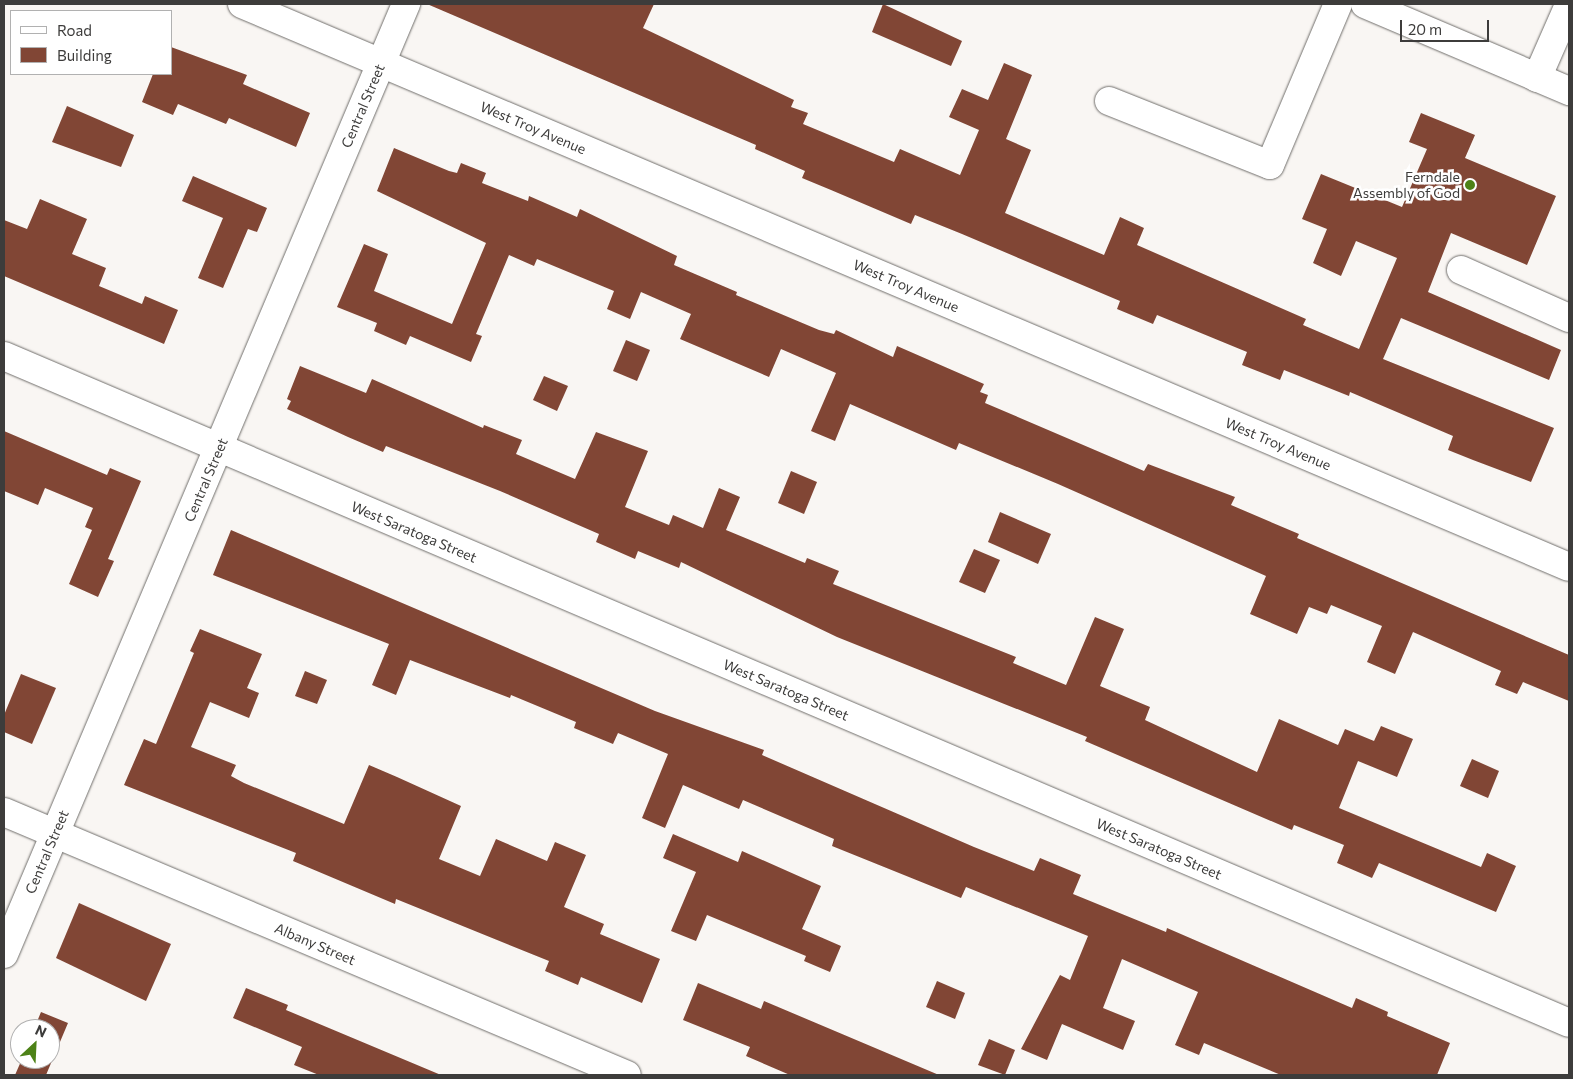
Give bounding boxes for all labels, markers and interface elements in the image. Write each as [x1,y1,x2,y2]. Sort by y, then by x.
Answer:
legend [10,10,172,75]
scale bar [1403,10,1492,42]
text: 20 m [1408,20,1442,38]
text: Road [57,21,92,39]
text: Building [57,46,112,64]
street label: Central Street [338,62,388,150]
street label: West Troy Avenue [478,98,588,158]
place label: Ferndale Assembly of God [1353,169,1460,202]
marker: Ferndale Assembly of God [1464,179,1476,191]
street label: West Troy Avenue [851,256,961,316]
street label: West Troy Avenue [1223,414,1333,474]
street label: Central Street [181,436,231,524]
street label: West Saratoga Street [349,498,479,566]
street label: West Saratoga Street [721,656,851,724]
street label: Central Street [22,808,72,896]
street label: West Saratoga Street [1094,815,1224,883]
street label: Albany Street [272,919,358,969]
north arrow [10,1019,60,1069]
text: N [33,1021,49,1041]

